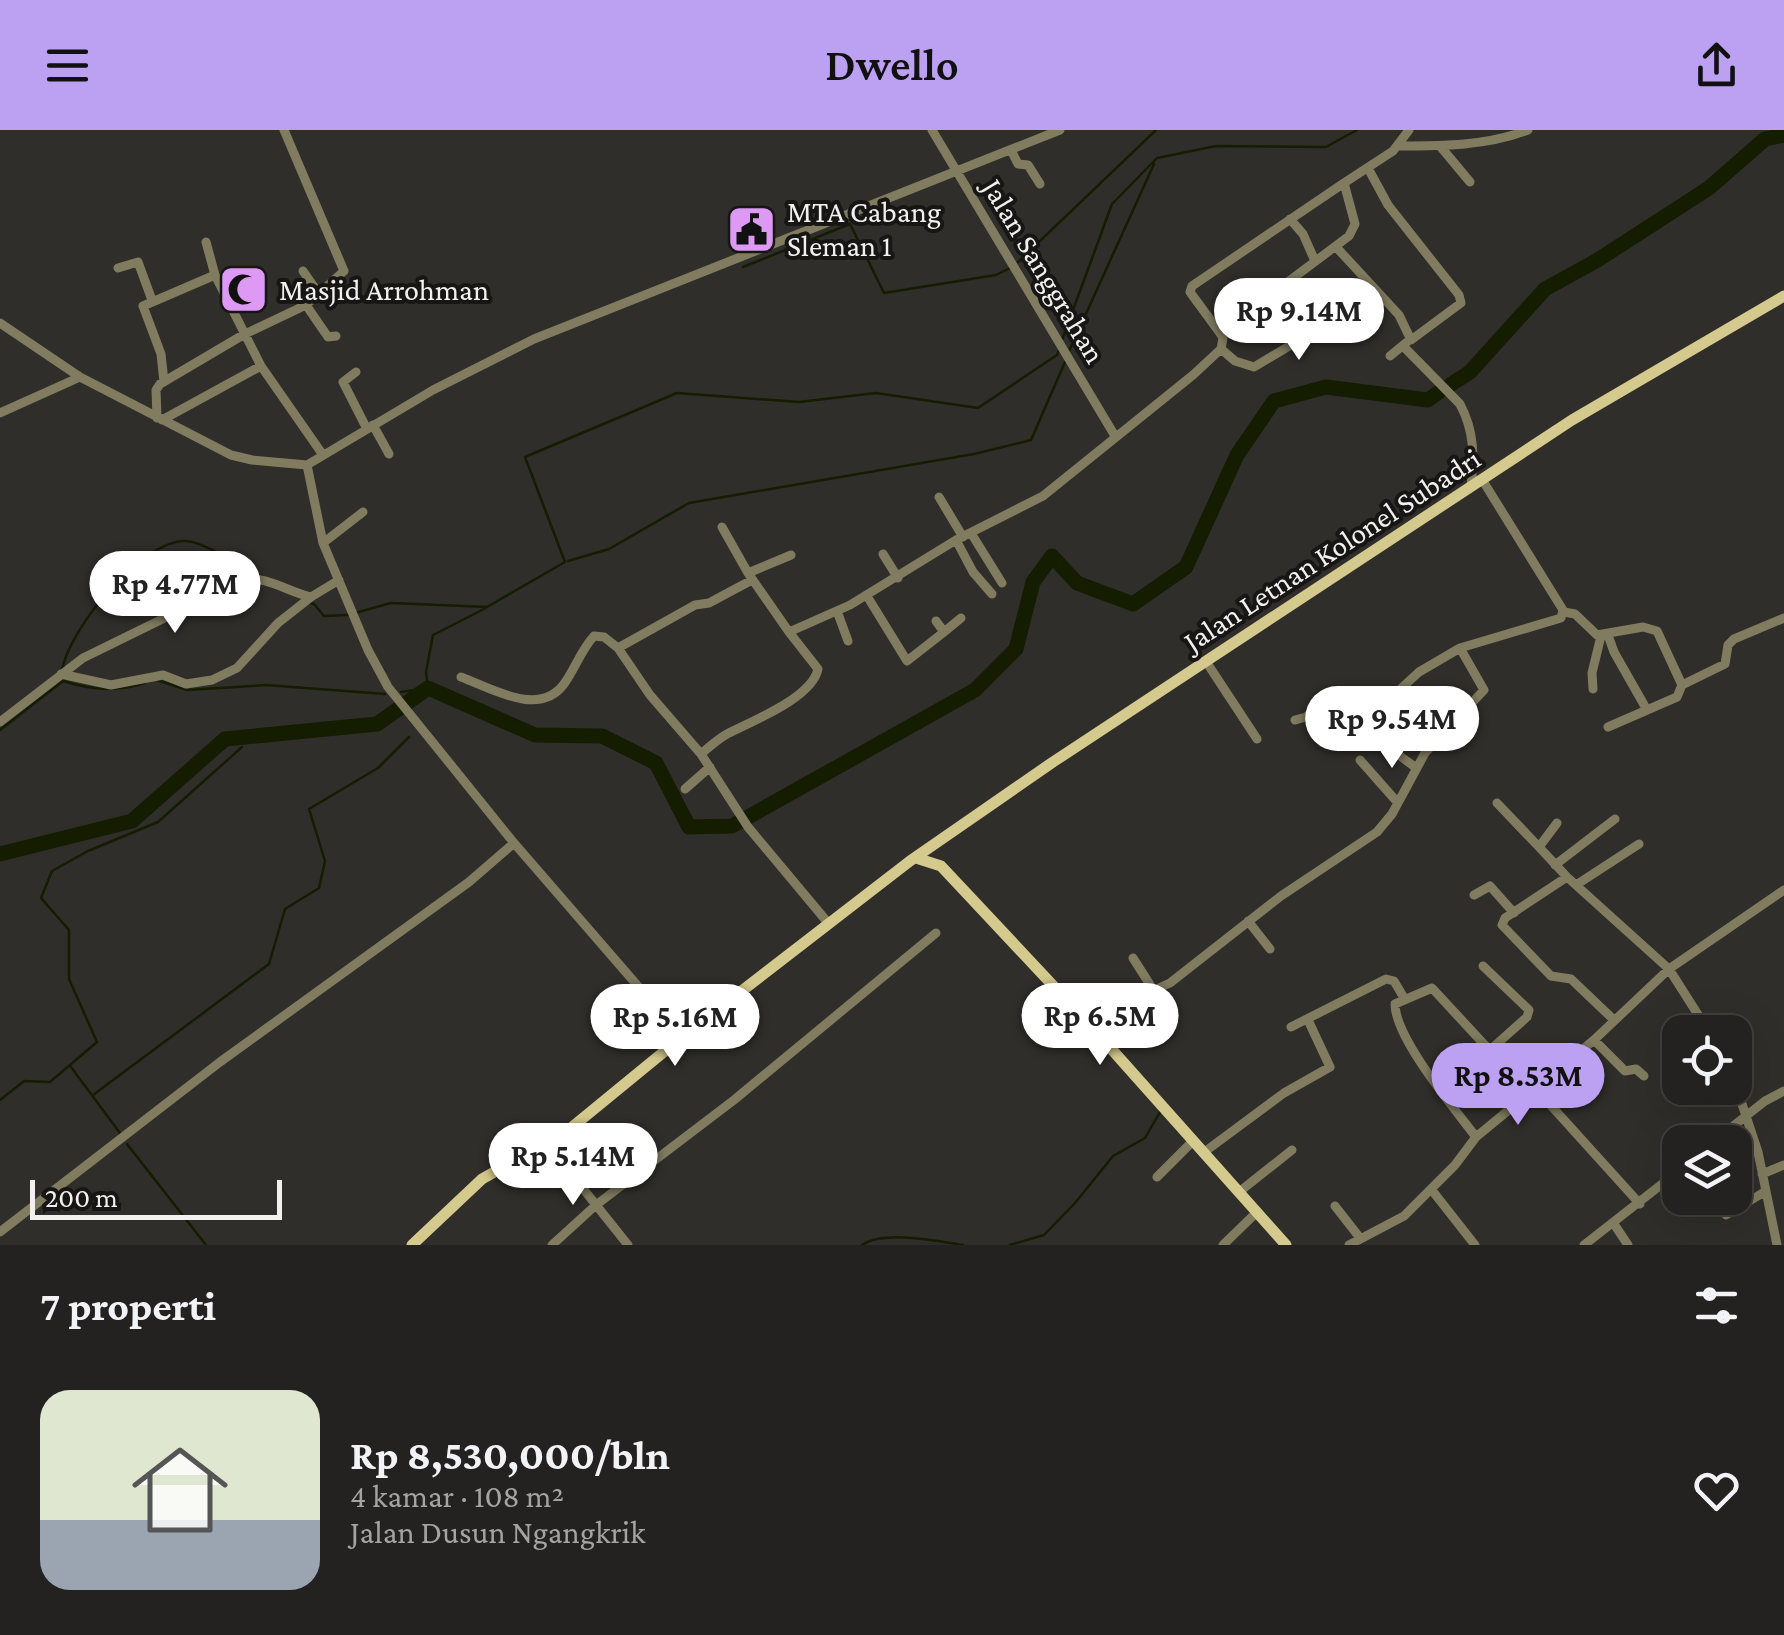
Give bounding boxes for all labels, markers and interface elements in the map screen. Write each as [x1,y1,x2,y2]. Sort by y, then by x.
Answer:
icon: menu [40,38,95,93]
icon: share [1689,38,1744,93]
text: Dwello [825,40,959,90]
street label: Jalan Sanggrahan [974,170,1112,369]
place label: MTA Cabang Sleman 1 [787,195,941,262]
public building icon: MTA Cabang Sleman 1 [726,203,778,255]
mosque icon: Masjid Arrohman [218,264,270,316]
place label: Masjid Arrohman [279,273,489,307]
pin: Rp 9.14M [1196,278,1402,363]
text: Rp 9.14M [1236,292,1362,328]
street label: Jalan Letnan Kolonel Subadri [1175,441,1486,660]
pin: Rp 4.77M [72,551,278,636]
text: Rp 4.77M [111,565,239,601]
pin: Rp 9.54M [1289,686,1495,771]
text: Rp 9.54M [1327,700,1457,736]
pin: Rp 6.5M [1008,983,1192,1068]
pin: Rp 5.16M [572,984,778,1069]
text: Rp 6.5M [1044,997,1156,1033]
text: Rp 5.16M [613,998,738,1034]
map controls [1662,1015,1752,1215]
button: locate [1662,1015,1752,1105]
pin: Rp 8.53M [1415,1043,1621,1128]
text: Rp 8.53M [1453,1057,1583,1093]
pin: Rp 5.14M [470,1123,676,1208]
button: layers [1662,1125,1752,1215]
text: Rp 5.14M [511,1137,635,1173]
scale bar [30,1175,282,1220]
text: 200 m [45,1182,118,1213]
icon: filters [1689,1278,1744,1333]
text: 7 properti [40,1282,216,1329]
icon: home [120,1430,240,1550]
text: Rp 8,530,000/bln [350,1431,670,1478]
icon: heart [1689,1463,1744,1518]
text: 4 kamar · 108 m² [350,1478,564,1514]
text: Jalan Dusun Ngangkrik [350,1514,645,1550]

